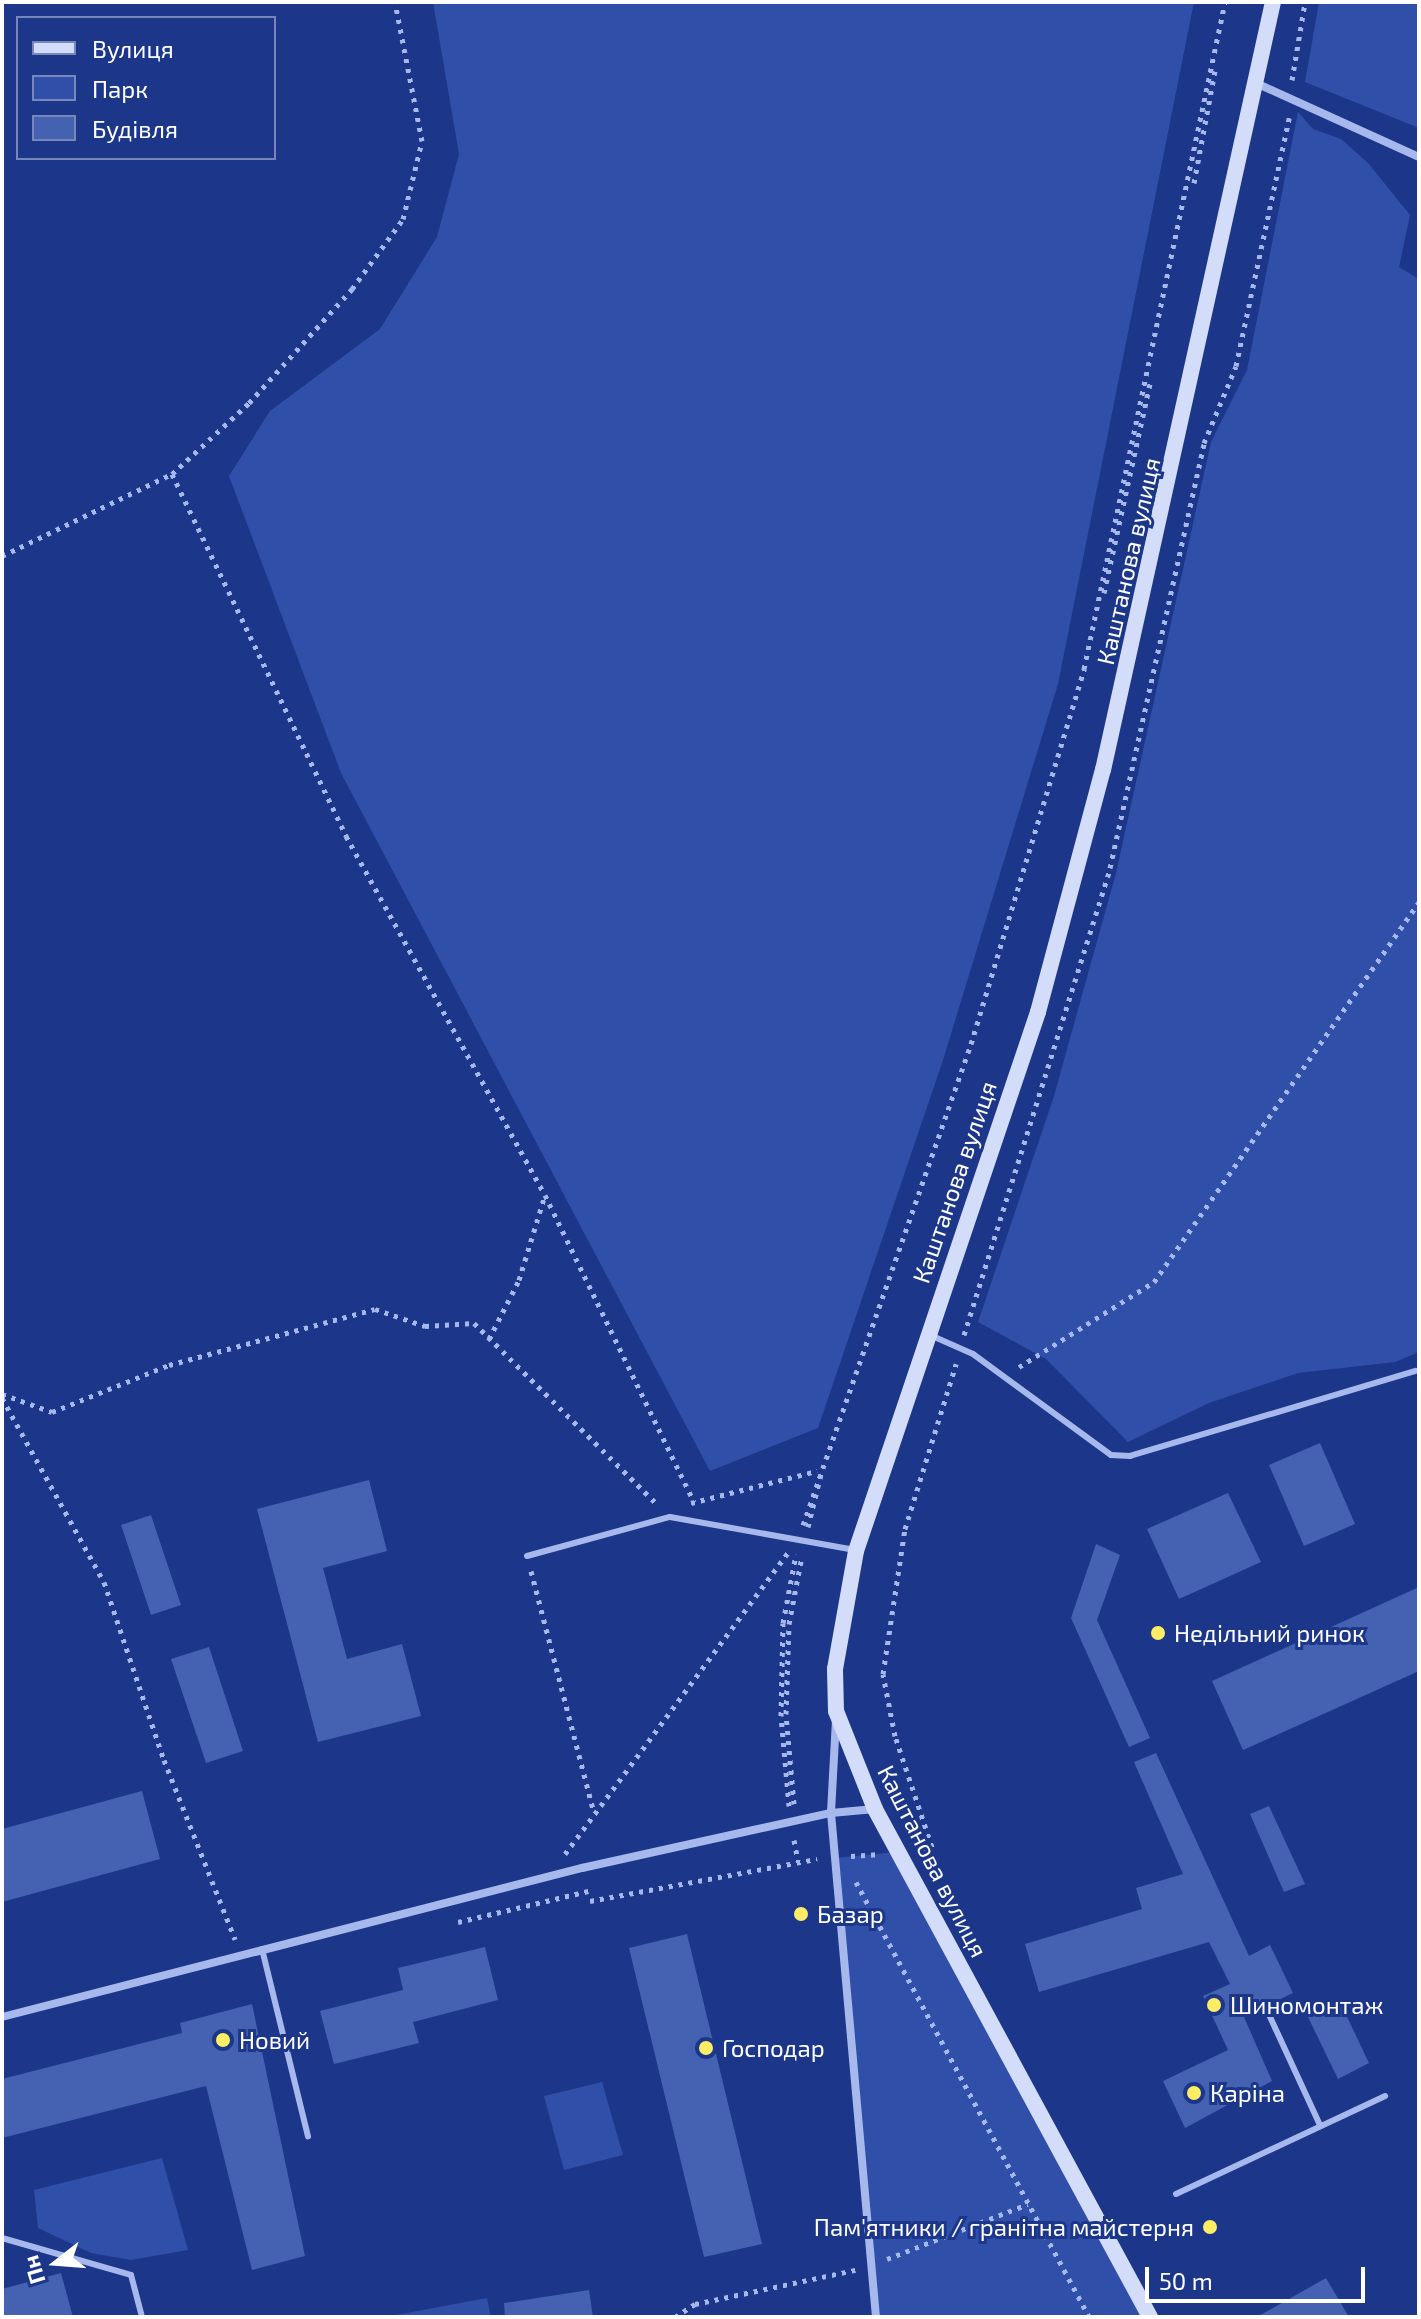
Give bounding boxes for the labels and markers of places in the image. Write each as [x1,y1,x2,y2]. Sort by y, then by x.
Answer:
place label: Недільний ринок [1174,1619,1365,1647]
marker: Недільний ринок [1149,1624,1167,1642]
place label: Базар [817,1900,884,1928]
marker: Базар [792,1905,810,1923]
place label: Шиномонтаж [1230,1991,1384,2019]
marker: Шиномонтаж [1205,1996,1223,2014]
place label: Новий [239,2026,310,2054]
marker: Новий [214,2031,232,2049]
place label: Господар [722,2034,825,2062]
marker: Господар [697,2039,715,2057]
place label: Каріна [1210,2079,1285,2107]
marker: Каріна [1185,2084,1203,2102]
place label: Пам'ятники / гранітна майстерня [814,2213,1194,2241]
marker: Пам'ятники / гранітна майстерня [1201,2218,1219,2236]

